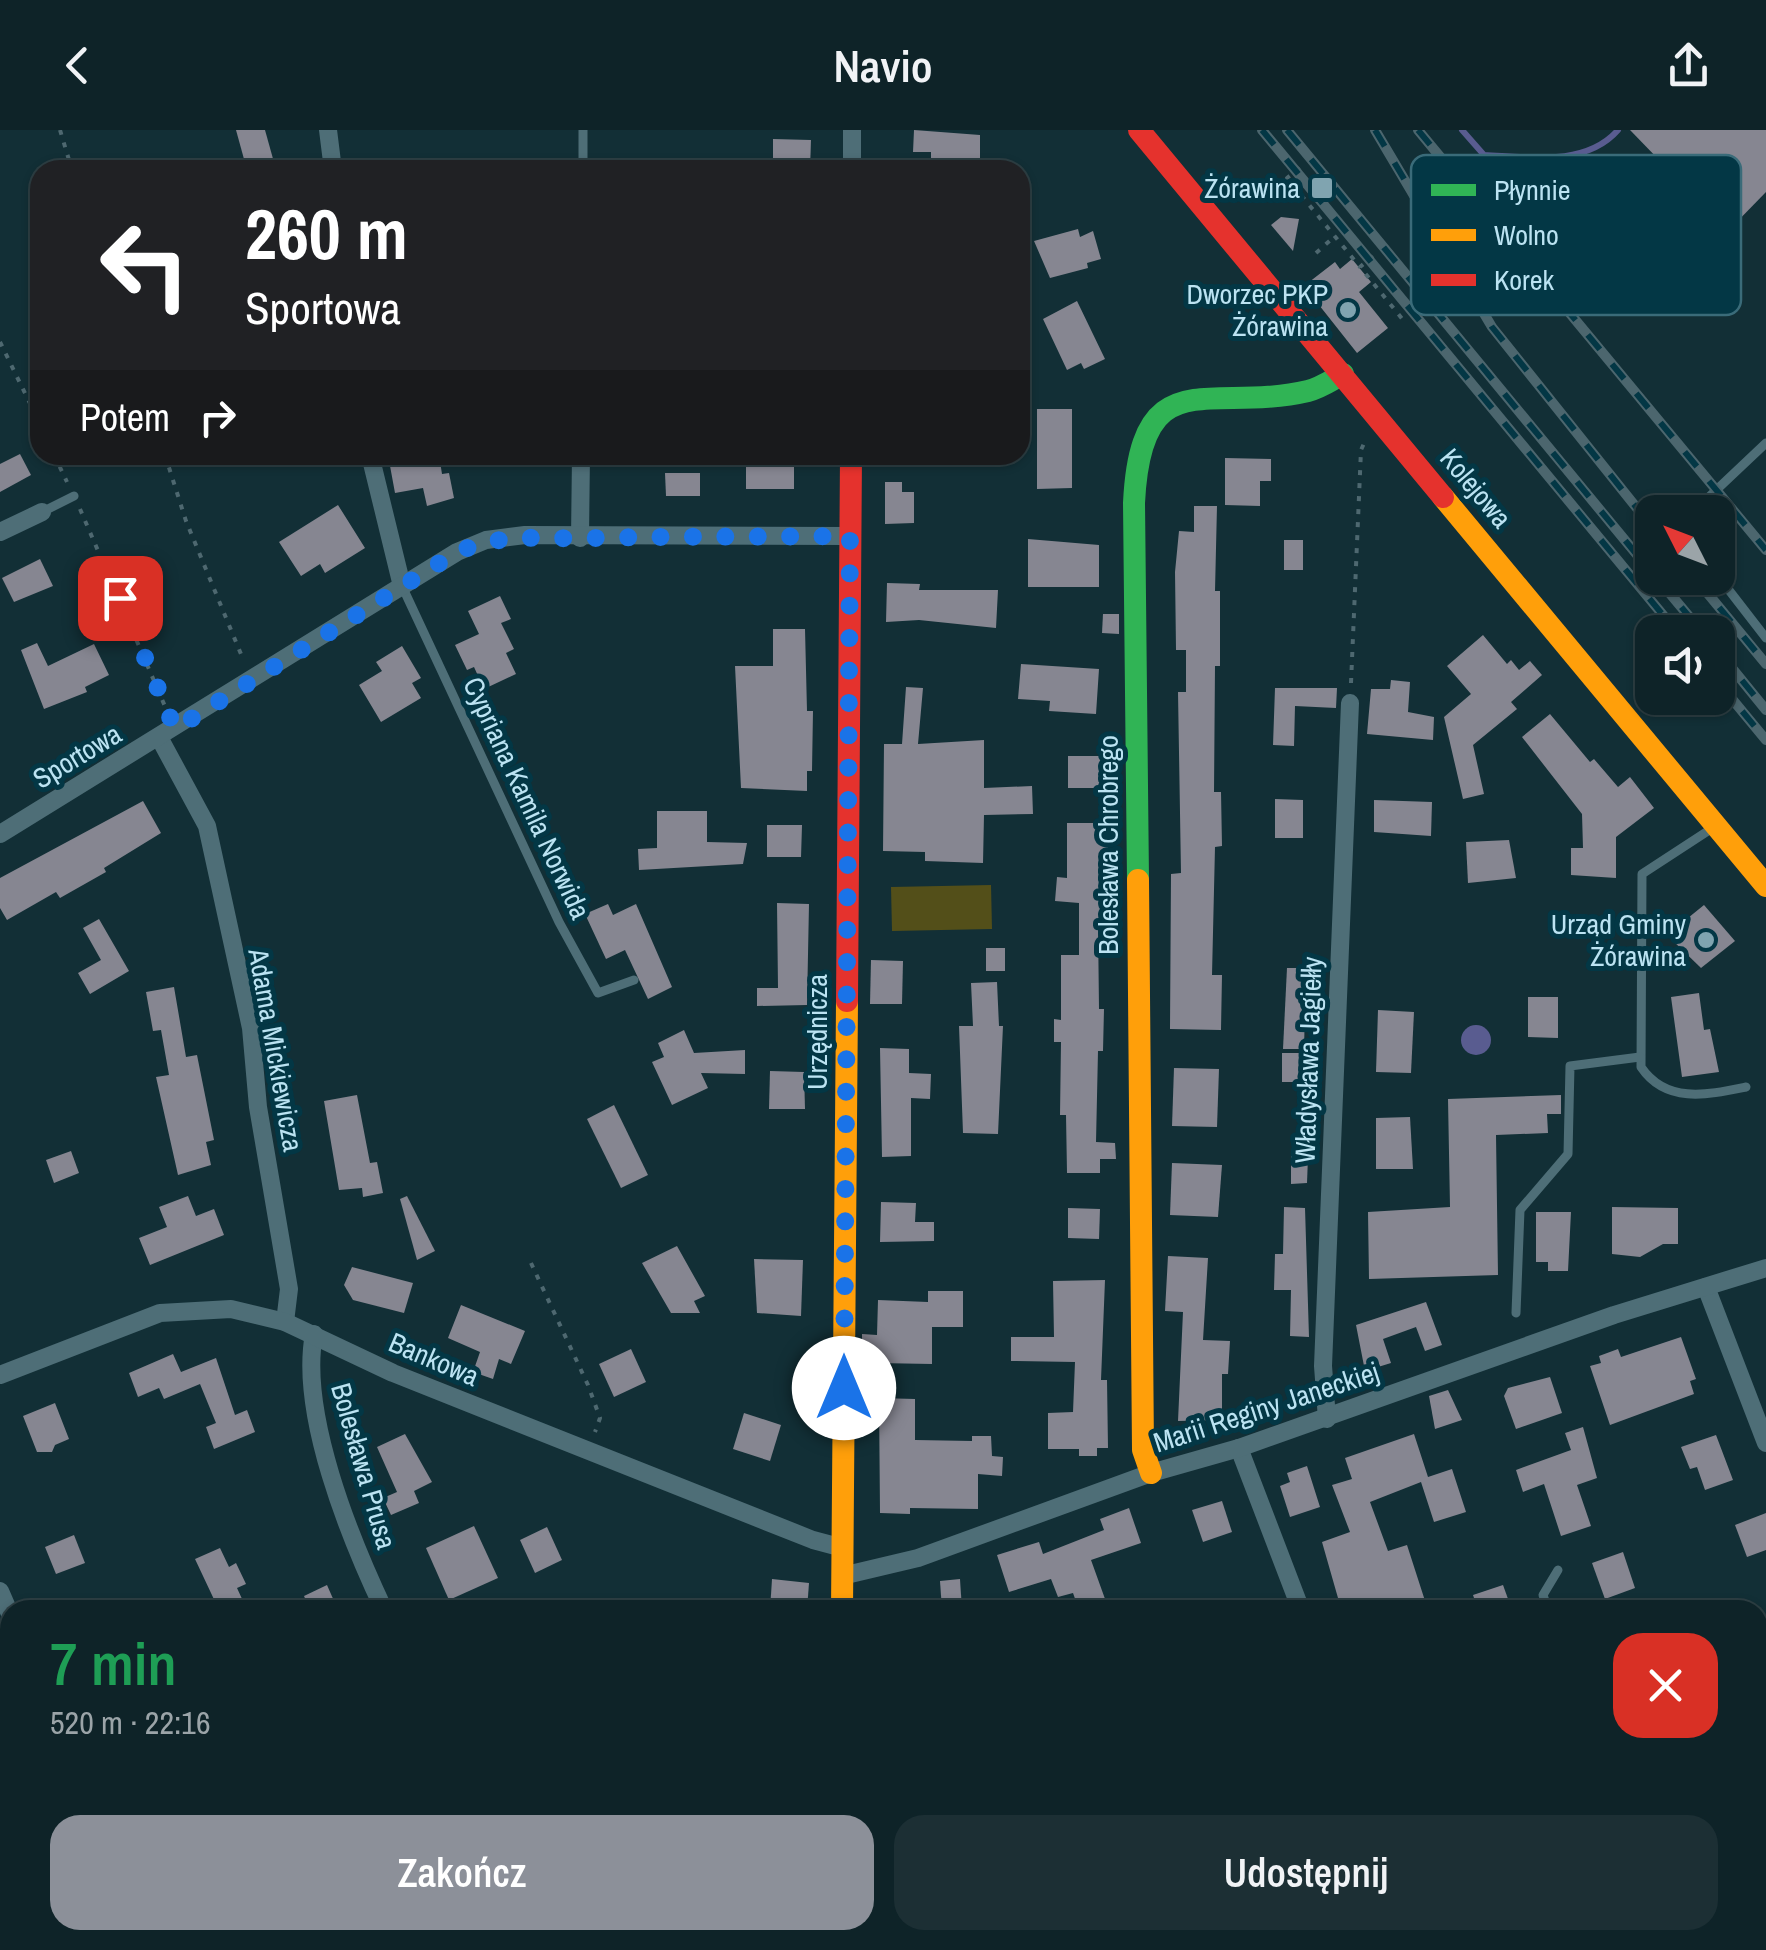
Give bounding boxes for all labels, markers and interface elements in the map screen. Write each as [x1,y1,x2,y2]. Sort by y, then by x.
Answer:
text: Navio [833,35,933,96]
icon: back [50,38,105,93]
icon: share [1661,38,1716,93]
legend [1411,155,1741,315]
place label: Żórawina [1204,169,1300,207]
text: Płynnie [1494,171,1571,209]
marker: Żórawina [1309,175,1335,201]
text: 260 m [245,187,408,281]
icon: left [80,200,210,330]
text: Wolno [1494,216,1559,254]
text: Korek [1494,261,1554,299]
place label: Dworzec PKP Żórawina [1186,275,1328,345]
text: Sportowa [245,277,401,338]
marker: Dworzec PKP Żórawina [1337,299,1359,321]
icon: right [190,390,245,445]
text: Potem [80,392,170,443]
street label: Kolejowa [1432,440,1521,536]
north arrow [1635,495,1735,595]
map controls [1635,495,1735,715]
pin [78,556,163,641]
icon: arrive [93,571,148,626]
button: sound [1635,615,1735,715]
street label: Cypriana Kamila Norwida [454,671,600,925]
street label: Sportowa [26,715,129,797]
street label: Bolesława Chrobrego [1089,735,1127,955]
place label: Urząd Gminy Żórawina [1551,905,1687,975]
marker: Urząd Gminy Żórawina [1695,929,1717,951]
street label: Adama Mickiewicza [239,945,313,1155]
street label: Władysława Jagiełły [1285,956,1331,1164]
street label: Urzędnicza [798,974,836,1090]
street label: Bankowa [383,1323,485,1395]
position arrow [792,1336,896,1440]
street label: Marii Reginy Janeckiej [1148,1353,1384,1461]
street label: Bolesława Prusa [322,1379,406,1554]
text: 7 min [50,1623,177,1704]
button: close [1613,1633,1718,1738]
text: 520 m · 22:16 [50,1701,210,1744]
button: Zakończ [50,1815,874,1930]
button: Udostępnij [894,1815,1718,1930]

